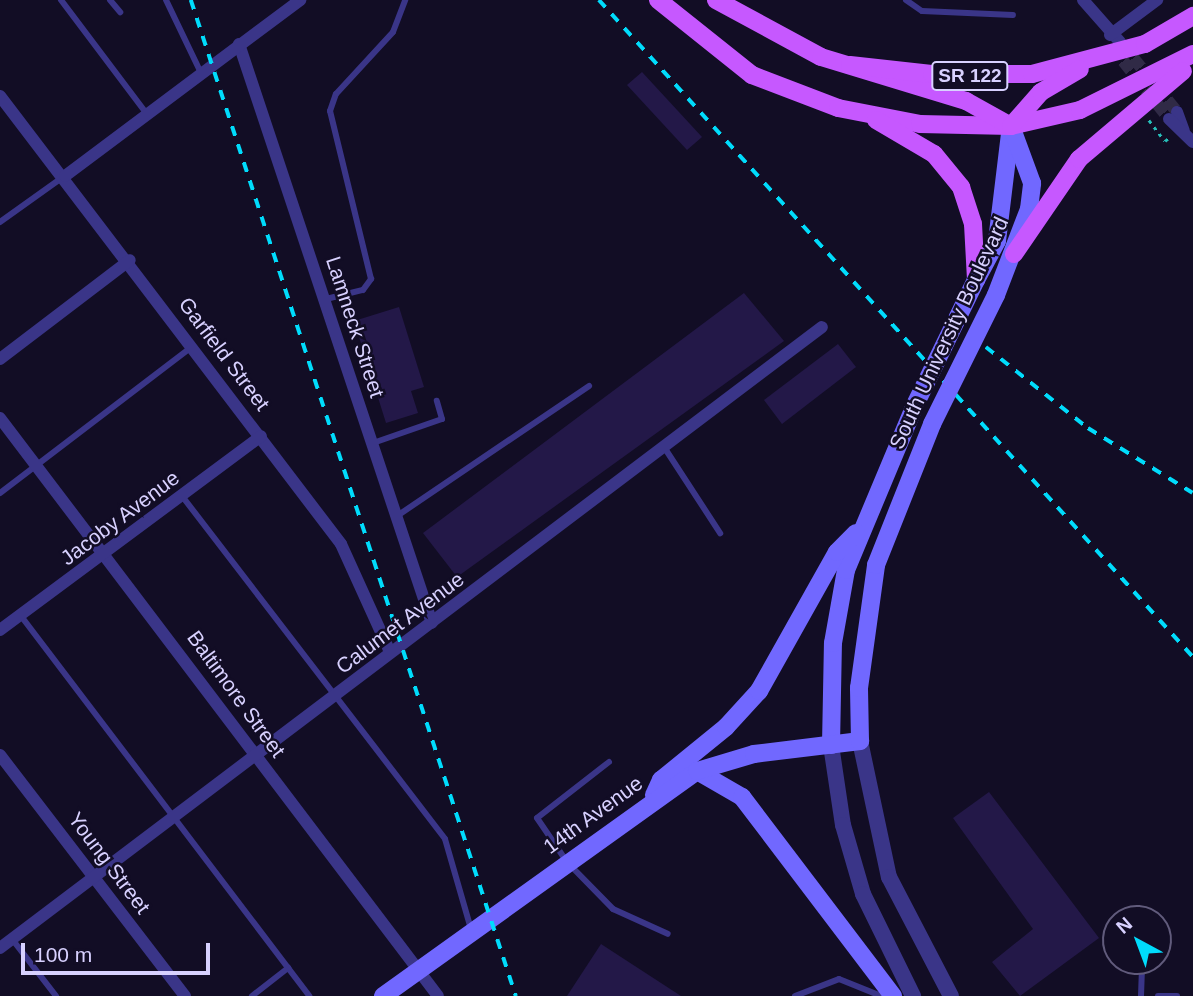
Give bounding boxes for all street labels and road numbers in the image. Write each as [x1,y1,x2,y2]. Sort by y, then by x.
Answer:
road number: SR 122 [930,60,1010,92]
street label: South University Boulevard [884,213,1014,453]
street label: Lamneck Street [320,253,390,401]
street label: Garfield Street [173,292,275,416]
street label: Jacoby Avenue [55,465,185,571]
street label: Calumet Avenue [331,566,469,680]
street label: Baltimore Street [182,626,290,762]
street label: 14th Avenue [538,770,648,860]
street label: Young Street [63,807,155,919]

